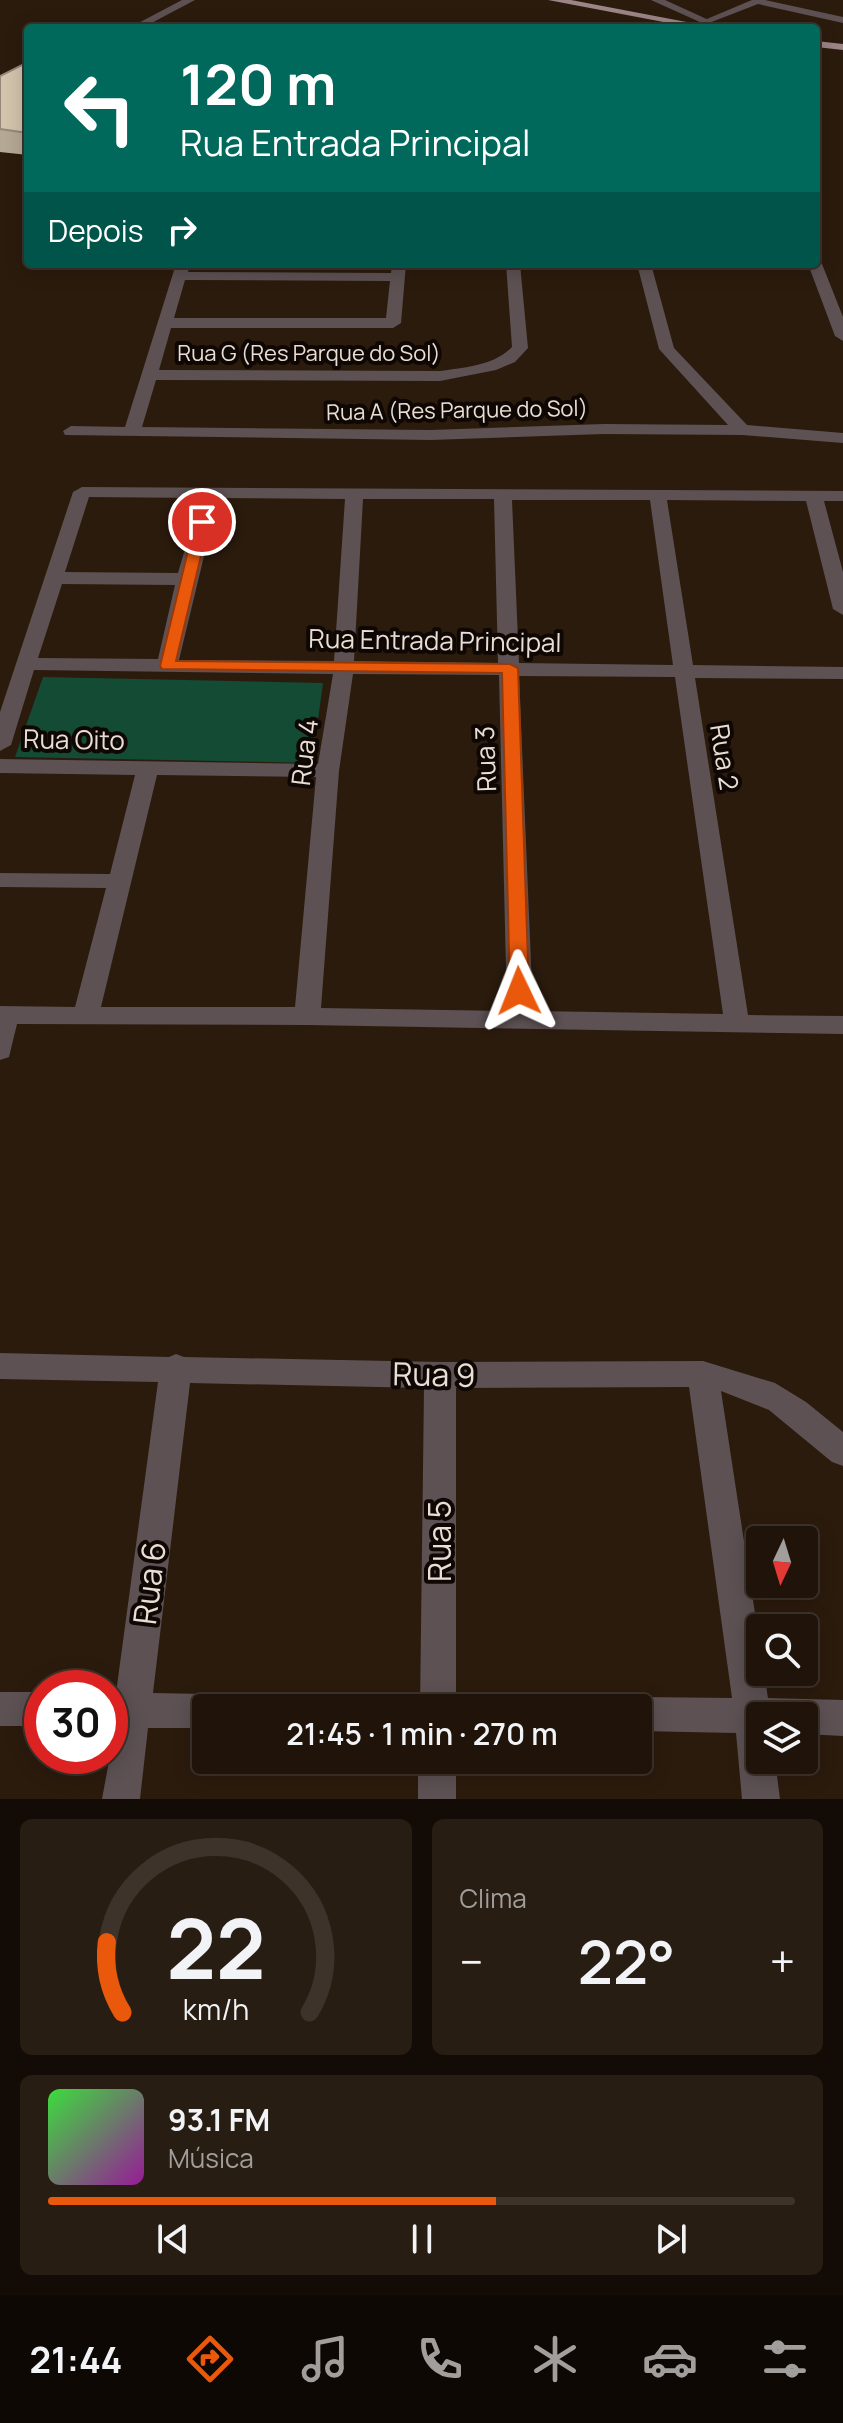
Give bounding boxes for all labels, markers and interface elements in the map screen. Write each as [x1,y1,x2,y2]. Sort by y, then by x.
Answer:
text: 120 m [180,45,336,122]
icon: left [48,56,152,160]
text: Rua Entrada Principal [180,118,530,167]
icon: right [160,208,204,252]
text: Depois [48,210,144,251]
street label: Rua G (Res Parque do Sol) [177,338,441,368]
street label: Rua A (Res Parque do Sol) [326,393,588,427]
pin [168,488,236,556]
icon: arrive [180,500,224,544]
street label: Rua Entrada Principal [308,620,562,660]
street label: Rua 4 [282,717,326,787]
street label: Rua Oito [23,720,125,758]
street label: Rua 2 [702,721,748,793]
street label: Rua 3 [466,725,504,793]
position arrow [477,949,561,1033]
street label: Rua 9 [392,1351,476,1397]
street label: Rua 5 [417,1500,461,1582]
north arrow [746,1526,818,1598]
map controls [746,1526,818,1774]
street label: Rua 6 [122,1539,176,1627]
button: search [746,1614,818,1686]
speed limit sign: 30 [24,1670,128,1774]
button: layers [746,1702,818,1774]
text: 21:45 · 1 min · 270 m [286,1713,558,1754]
text: Clima [460,1880,527,1916]
text: 22 [166,1890,265,2004]
text: 22° [578,1920,675,2002]
text: − [460,1931,483,1991]
text: + [770,1931,795,1991]
text: km/h [183,1990,249,2029]
text: 93.1 FM [168,2099,270,2140]
text: Música [168,2140,254,2176]
icon: previous [151,2217,195,2261]
icon: pause [400,2217,444,2261]
icon: next [649,2217,693,2261]
icon: directions [182,2331,238,2387]
icon: music [297,2331,353,2387]
icon: phone [412,2331,468,2387]
icon: climate [527,2331,583,2387]
icon: car [642,2331,698,2387]
icon: filters [757,2331,813,2387]
text: 21:44 [30,2335,122,2384]

